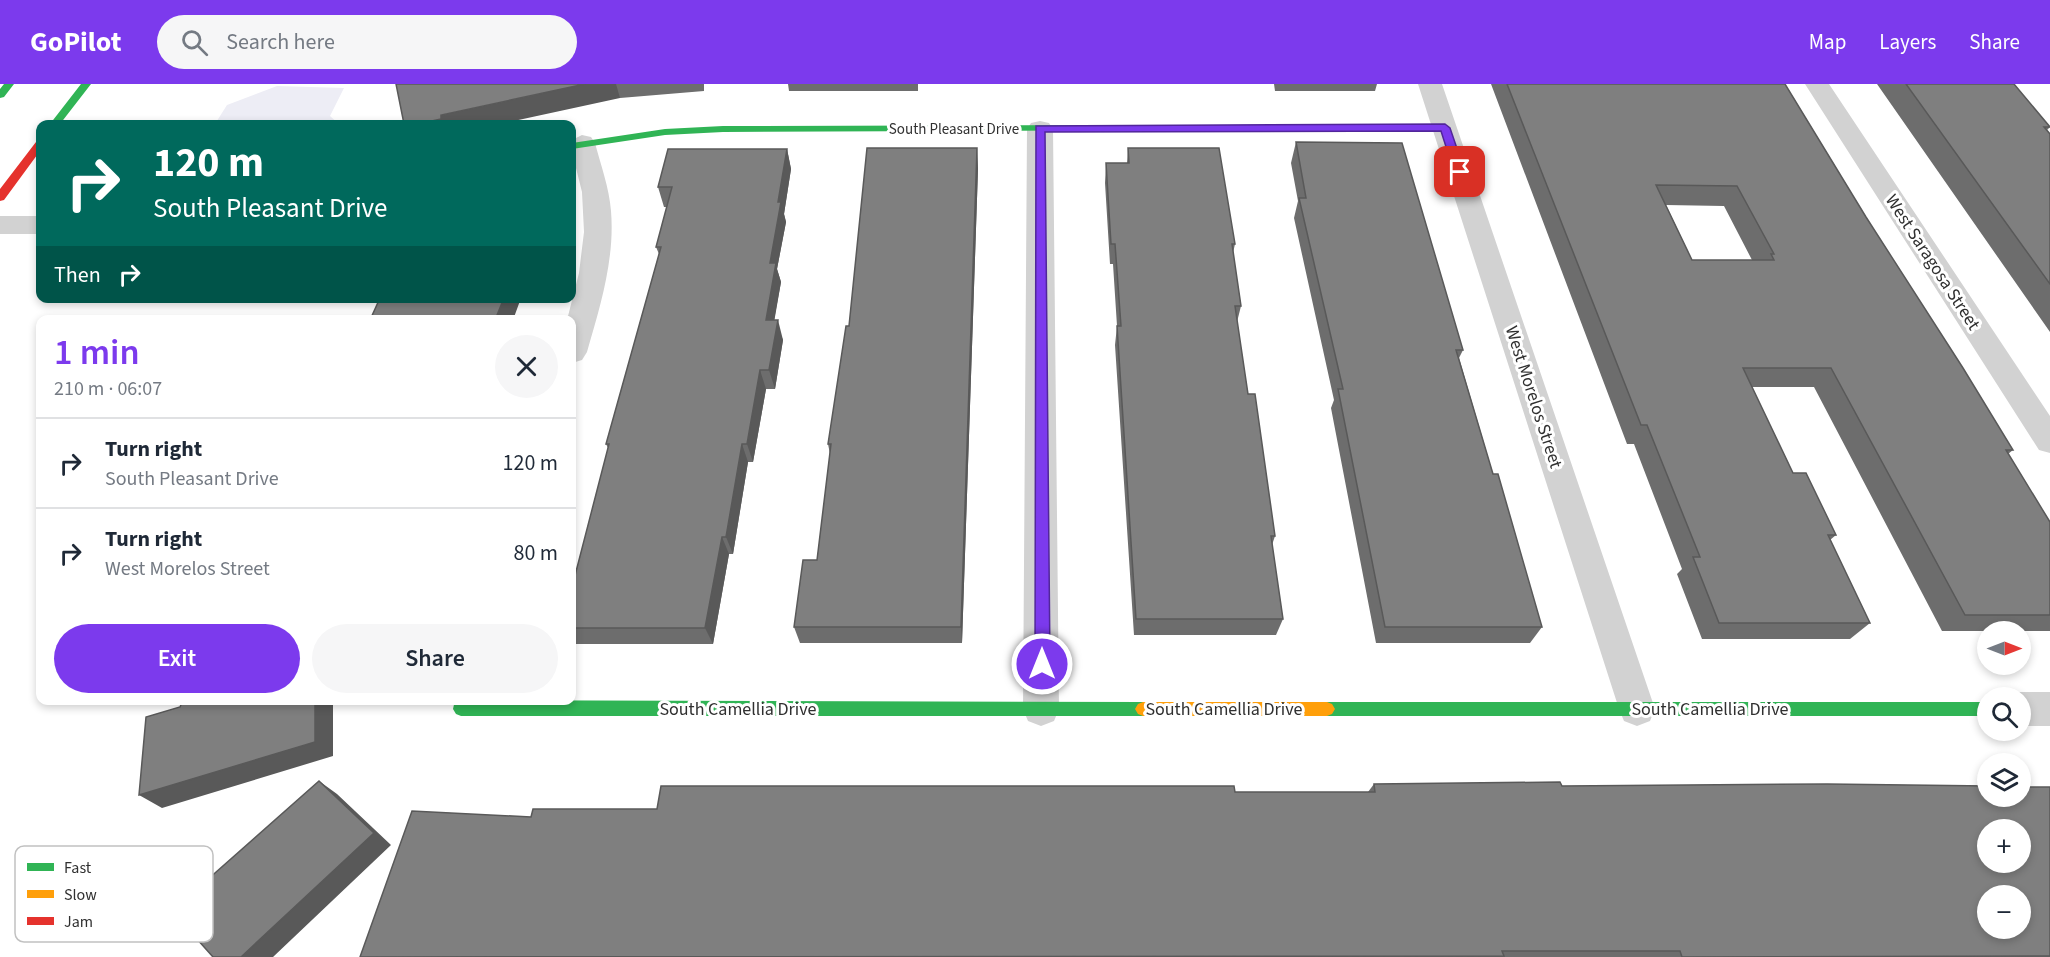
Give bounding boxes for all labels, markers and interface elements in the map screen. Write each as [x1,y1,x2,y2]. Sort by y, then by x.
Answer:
search box [157,15,577,69]
text: GoPilot [30,22,121,62]
icon: search [178,26,211,59]
text: Search here [226,26,335,58]
text: Map [1809,27,1846,57]
text: Layers [1879,27,1936,57]
text: Share [1969,27,2020,57]
street label: South Pleasant Drive [889,119,1019,140]
text: 120 m [153,133,264,193]
icon: right [54,144,132,222]
pin [1434,146,1485,197]
icon: arrive [1443,155,1476,188]
text: South Pleasant Drive [153,189,387,228]
street label: West Saragosa Street [1879,189,1986,335]
icon: right [113,258,146,291]
text: Then [54,259,101,291]
street label: West Morelos Street [1499,323,1568,472]
text: 1 min [54,327,140,378]
button: close [495,335,558,398]
text: 210 m · 06:07 [54,375,162,403]
text: Turn right [105,433,202,465]
icon: right [54,447,87,480]
text: 120 m [503,447,558,479]
text: South Pleasant Drive [105,465,279,493]
text: Turn right [105,523,202,555]
icon: right [54,537,87,570]
text: 80 m [513,537,558,569]
text: West Morelos Street [105,555,270,583]
north arrow [1977,621,2031,675]
map controls [1977,621,2031,939]
button: Exit [54,624,300,693]
button: Share [312,624,558,693]
position arrow [1010,632,1074,696]
button: search [1977,687,2031,741]
street label: South Camellia Drive [659,697,817,722]
street label: South Camellia Drive [1145,697,1303,722]
street label: South Camellia Drive [1631,697,1789,722]
button: layers [1977,753,2031,807]
button: + [1977,819,2031,873]
legend [15,846,213,942]
text: Fast [64,857,92,879]
text: Slow [64,884,97,906]
button: − [1977,885,2031,939]
text: Jam [64,911,93,933]

